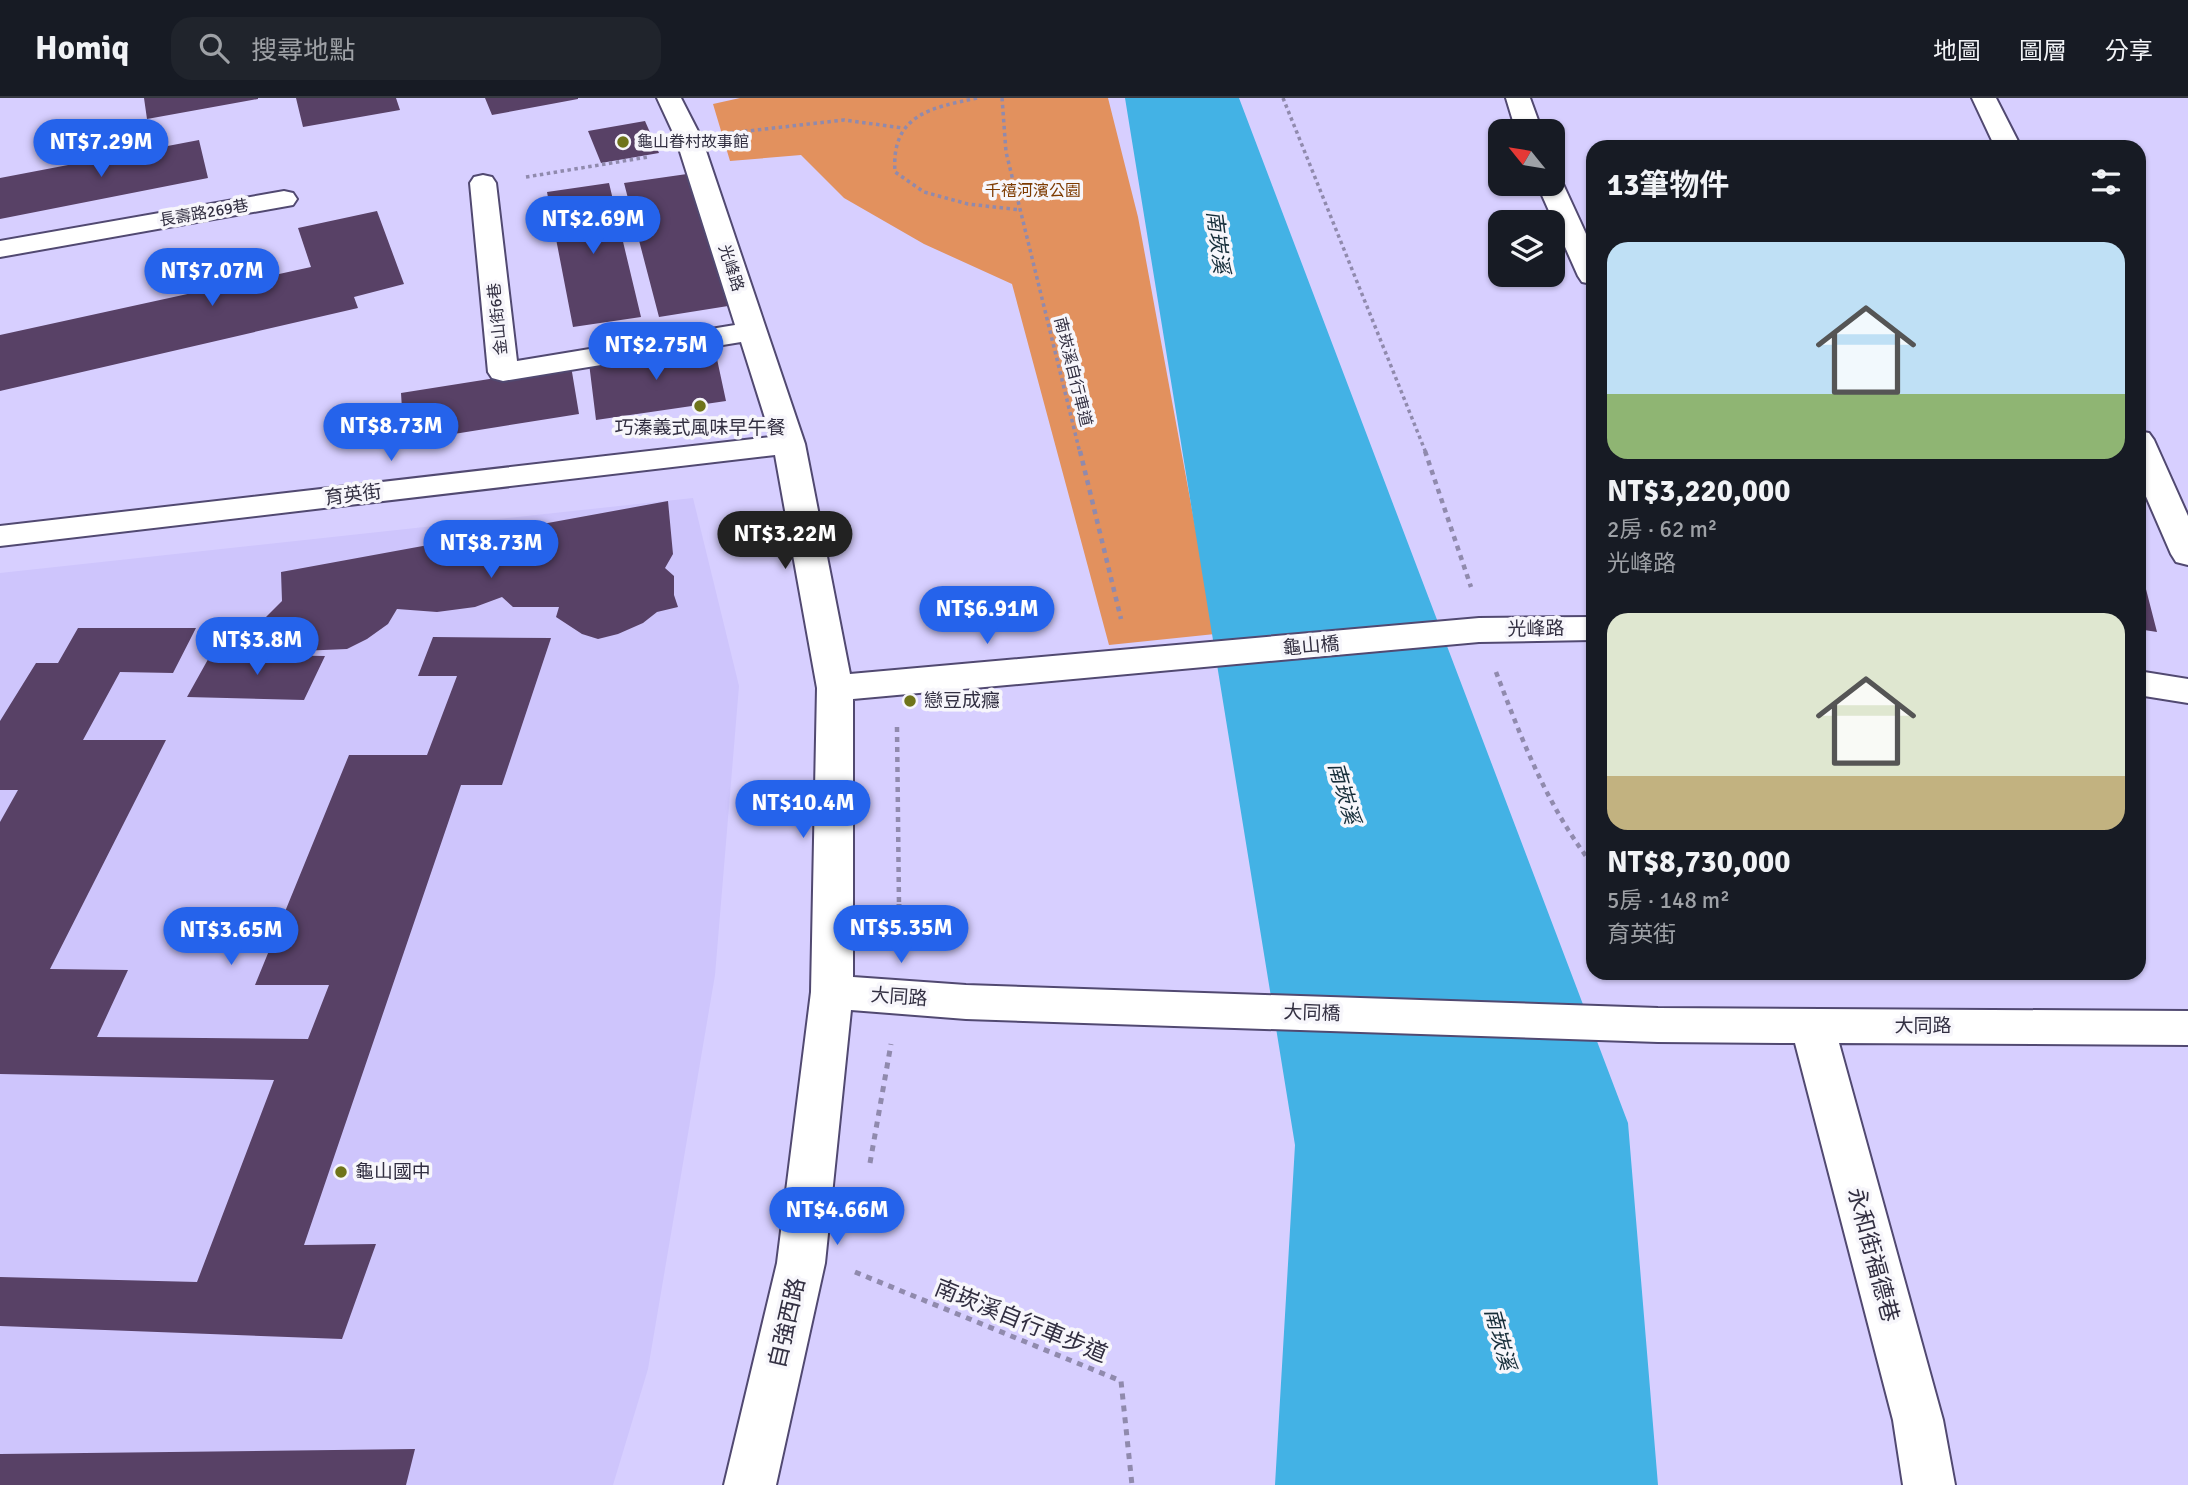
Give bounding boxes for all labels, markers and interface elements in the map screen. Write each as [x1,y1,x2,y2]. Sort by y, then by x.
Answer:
search box [171,17,661,80]
text: Homiq [35,28,129,69]
icon: search [195,29,233,67]
text: 搜尋地點 [251,35,355,67]
text: 地圖 [1933,36,1981,66]
text: 圖層 [2019,36,2067,66]
text: 分享 [2105,36,2153,66]
north arrow [1488,119,1564,196]
map controls [1488,119,1565,287]
pin: NT$7.29M [29,120,173,179]
text: NT$7.29M [49,127,153,156]
place label: 龜山眷村故事館 [637,132,749,152]
marker: 龜山眷村故事館 [615,134,631,150]
icon: filters [2087,163,2125,201]
text: 13筆物件 [1607,167,1729,204]
park label: 千禧河濱公園 [985,181,1081,201]
street label: 長壽路269巷 [158,195,250,231]
pin: NT$2.69M [521,197,665,256]
text: NT$2.69M [541,204,645,233]
water label: 南崁溪 [1201,209,1235,278]
button: layers [1488,210,1565,287]
street label: 光峰路 [714,242,748,294]
pin: NT$7.07M [140,248,284,308]
text: NT$7.07M [160,256,264,285]
street label: 金山街6巷 [484,282,512,356]
icon: home [1803,287,1929,413]
street label: 南崁溪自行車道 [1050,315,1096,429]
pin: NT$2.75M [584,322,728,382]
text: NT$2.75M [604,330,708,359]
marker: 巧溱義式風味早午餐 [692,398,708,414]
pin: NT$8.73M [319,404,463,463]
text: NT$8.73M [339,411,443,440]
place label: 巧溱義式風味早午餐 [614,416,786,440]
text: NT$3,220,000 [1607,473,1790,510]
street label: 育英街 [323,480,383,510]
pin: NT$3.22M [713,512,857,571]
text: 2房 · 62 m² [1607,515,1717,544]
text: NT$3.22M [733,519,837,548]
pin: NT$8.73M [419,520,563,580]
text: NT$8.73M [439,528,543,557]
text: 光峰路 [1607,549,1676,578]
pin: NT$6.91M [915,587,1059,646]
text: NT$6.91M [935,594,1039,623]
street label: 光峰路 [1507,617,1565,641]
pin: NT$3.8M [192,618,322,677]
text: NT$3.8M [212,625,302,654]
street label: 龜山橋 [1282,632,1340,660]
icon: home [1803,658,1929,784]
place label: 戀豆成癮 [924,689,1000,713]
marker: 戀豆成癮 [902,693,918,709]
water label: 南崁溪 [1323,759,1366,830]
pin: NT$10.4M [731,780,875,840]
text: NT$10.4M [751,788,855,817]
text: NT$8,730,000 [1607,844,1790,881]
text: 5房 · 148 m² [1607,886,1730,915]
pin: NT$5.35M [829,906,973,965]
pin: NT$3.65M [159,908,303,967]
text: NT$5.35M [849,913,953,942]
text: NT$3.65M [179,915,283,944]
text: 育英街 [1607,920,1676,949]
street label: 大同路 [870,983,928,1011]
street label: 大同橋 [1283,1000,1341,1026]
street label: 大同路 [1894,1014,1952,1038]
place label: 龜山國中 [355,1160,431,1184]
marker: 龜山國中 [333,1164,349,1180]
street label: 永和街福德巷 [1841,1185,1905,1325]
pin: NT$4.66M [765,1188,909,1247]
text: NT$4.66M [785,1195,889,1224]
street label: 南崁溪自行車步道 [930,1273,1112,1369]
street label: 自強西路 [763,1275,811,1371]
water label: 南崁溪 [1479,1305,1521,1376]

